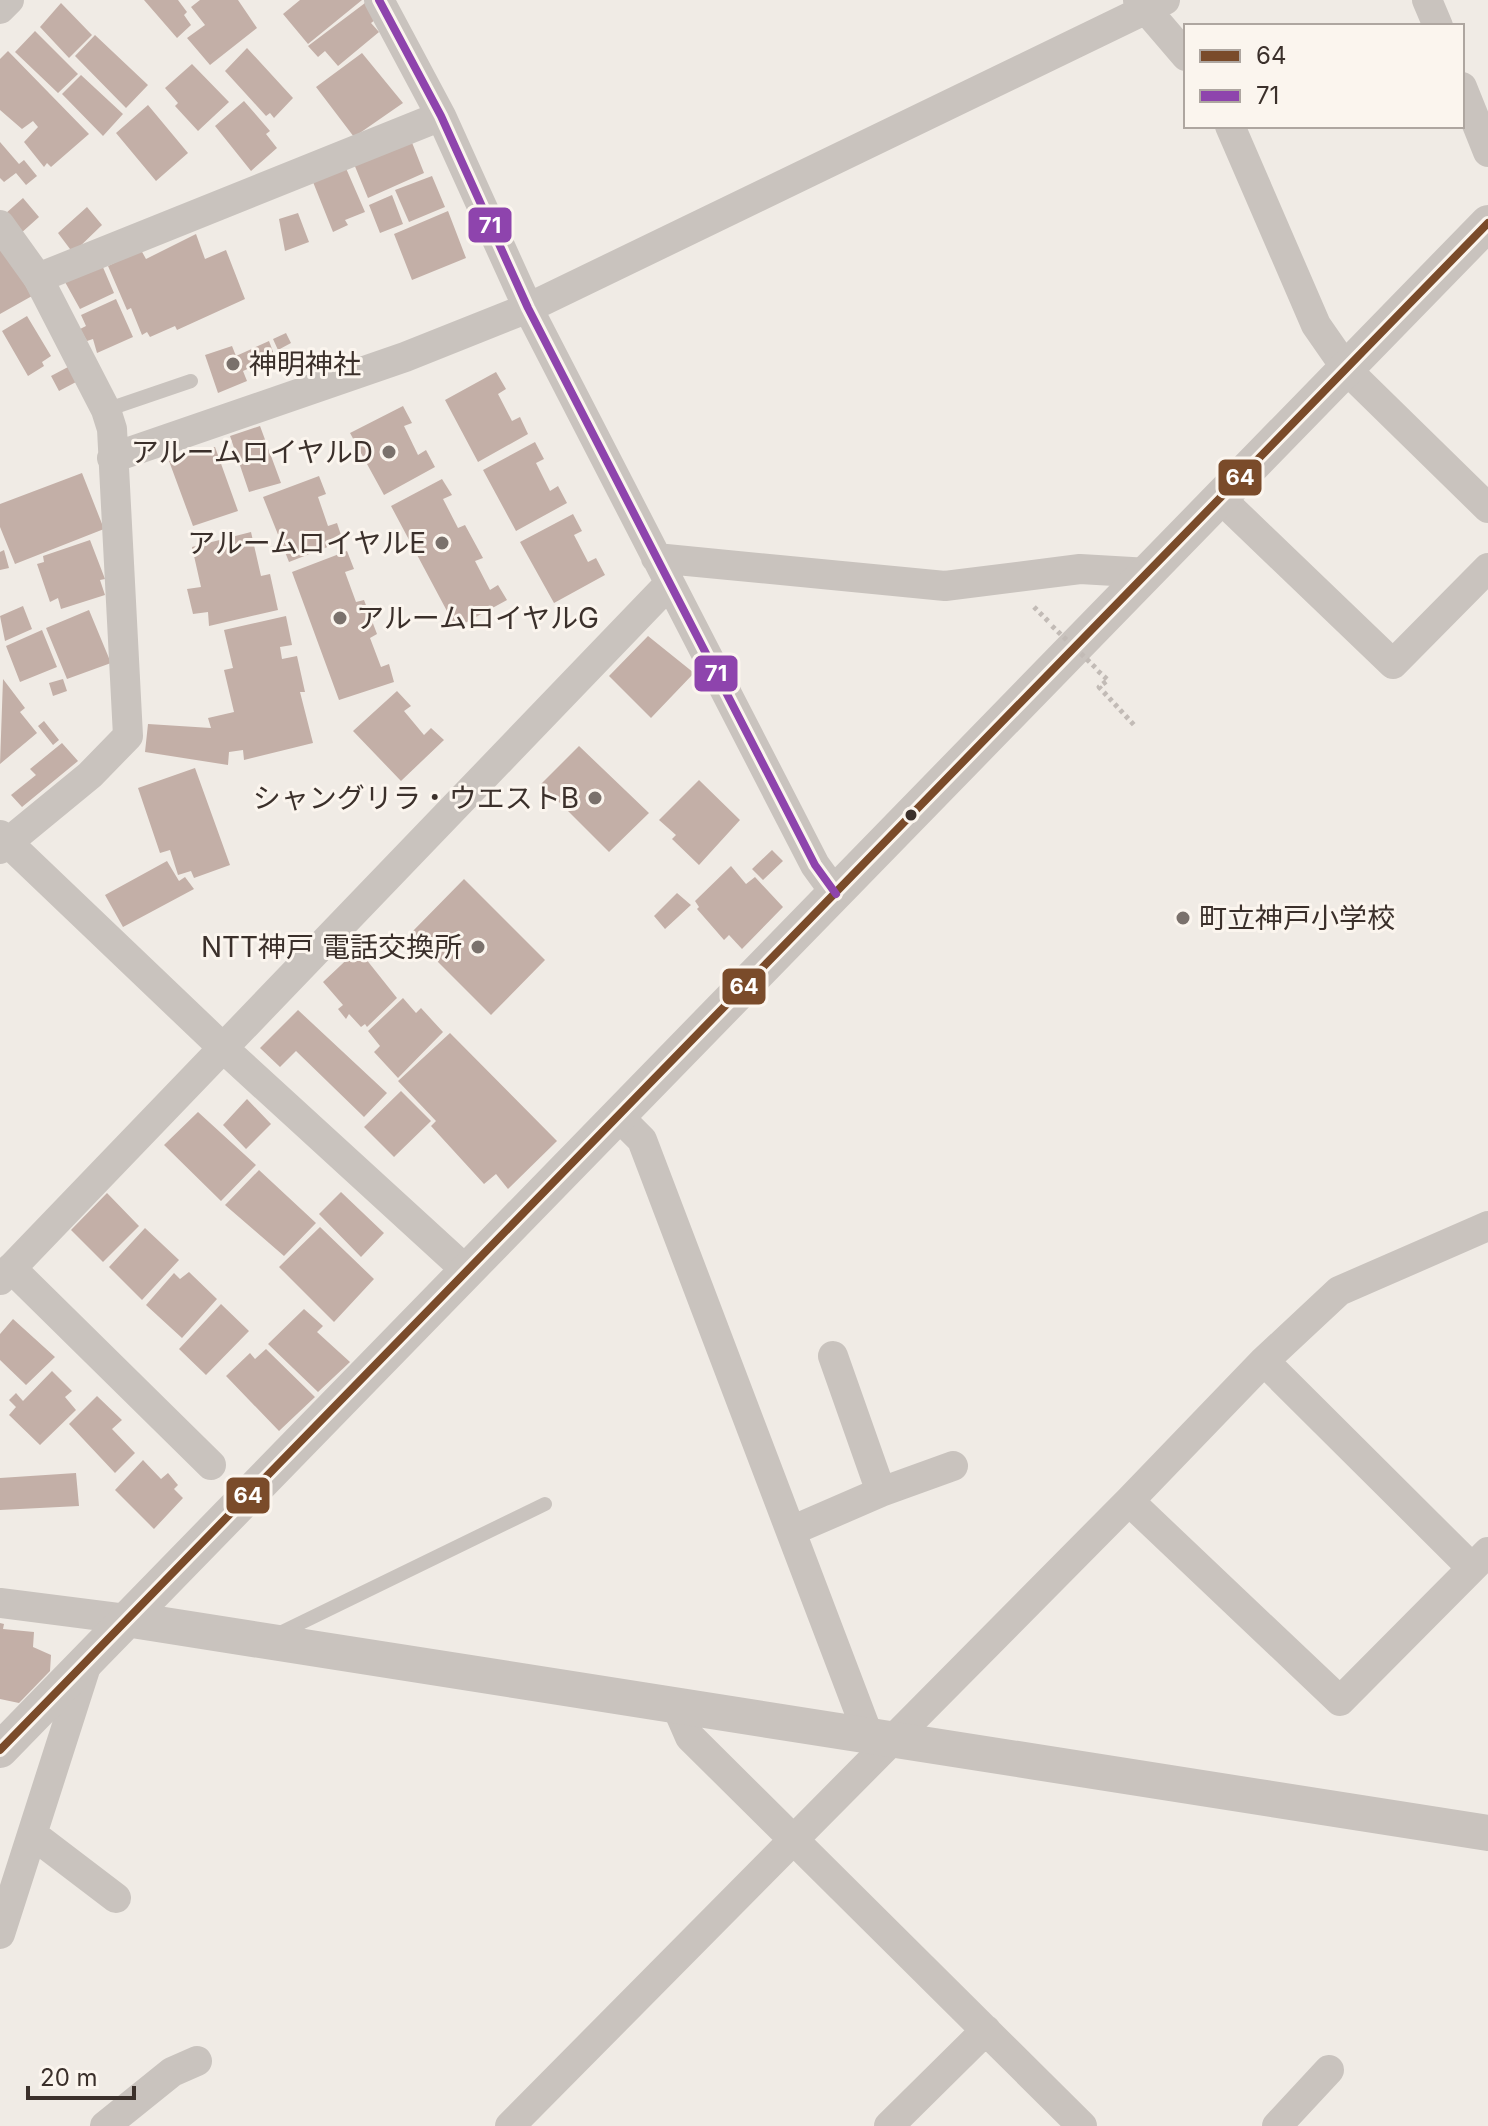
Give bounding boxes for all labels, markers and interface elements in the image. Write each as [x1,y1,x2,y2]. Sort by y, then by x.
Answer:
legend [1184,24,1464,128]
text: 64 [1256,41,1286,70]
text: 71 [1256,81,1279,110]
line badge: 71 [467,206,513,244]
text: 71 [479,212,501,238]
place label: 神明神社 [249,347,361,381]
marker: 神明神社 [224,355,242,373]
place label: アルームロイヤルD [131,435,373,469]
marker: アルームロイヤルD [380,443,398,461]
line badge: 64 [1217,458,1263,497]
text: 64 [1225,464,1255,490]
place label: アルームロイヤルE [187,526,426,560]
marker: アルームロイヤルE [433,534,451,552]
place label: アルームロイヤルG [356,601,599,635]
marker: アルームロイヤルG [331,609,349,627]
line badge: 71 [693,654,739,693]
text: 71 [705,660,727,686]
place label: シャングリラ・ウエストB [253,781,579,815]
marker: シャングリラ・ウエストB [586,789,604,807]
unlabelled marker [903,807,919,823]
place label: 町立神戸小学校 [1199,901,1395,935]
marker: 町立神戸小学校 [1174,909,1192,927]
place label: NTT神戸 電話交換所 [201,930,462,964]
marker: NTT神戸 電話交換所 [469,938,487,956]
line badge: 64 [721,967,767,1006]
text: 64 [729,973,759,999]
line badge: 64 [225,1476,271,1515]
text: 64 [233,1482,263,1508]
scale bar [28,2050,134,2100]
text: 20 m [40,2063,98,2092]

